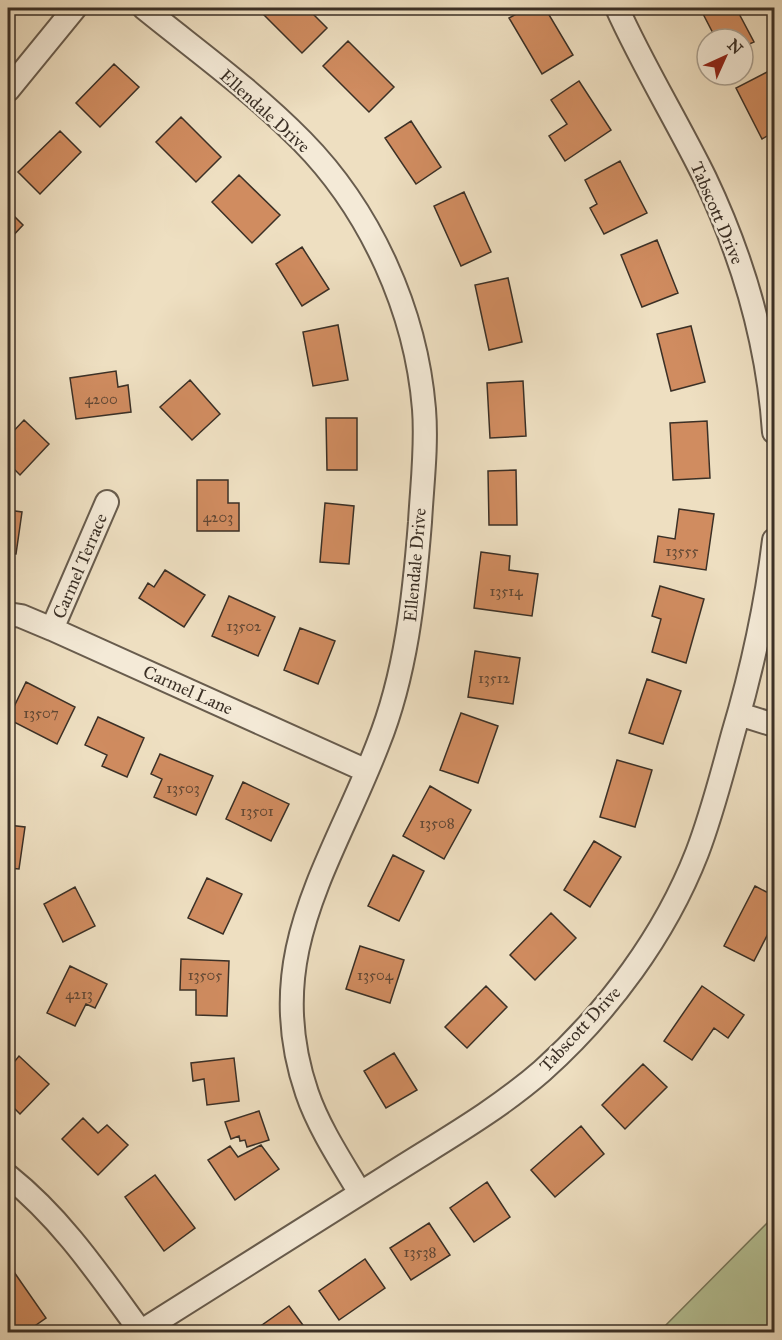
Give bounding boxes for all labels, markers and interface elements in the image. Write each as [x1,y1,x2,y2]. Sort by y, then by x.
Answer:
north arrow [695,27,755,87]
text: N [724,35,747,59]
street label: Ellendale Drive [215,65,315,157]
street label: Tabscott Drive [686,158,748,268]
house number: 4200 [84,390,118,408]
street label: Ellendale Drive [399,507,431,623]
house number: 4203 [203,508,233,526]
street label: Carmel Terrace [48,510,112,622]
house number: 13555 [666,542,698,560]
house number: 13514 [489,582,523,600]
house number: 13502 [226,617,262,635]
street label: Carmel Lane [140,660,236,720]
house number: 13512 [478,669,511,687]
house number: 13507 [23,704,59,722]
house number: 13503 [166,779,200,797]
house number: 13501 [240,802,274,820]
house number: 13508 [419,814,455,832]
house number: 13505 [188,966,222,984]
house number: 13504 [357,966,394,984]
street label: Tabscott Drive [535,982,625,1076]
house number: 4213 [65,985,93,1003]
house number: 13538 [404,1243,436,1261]

